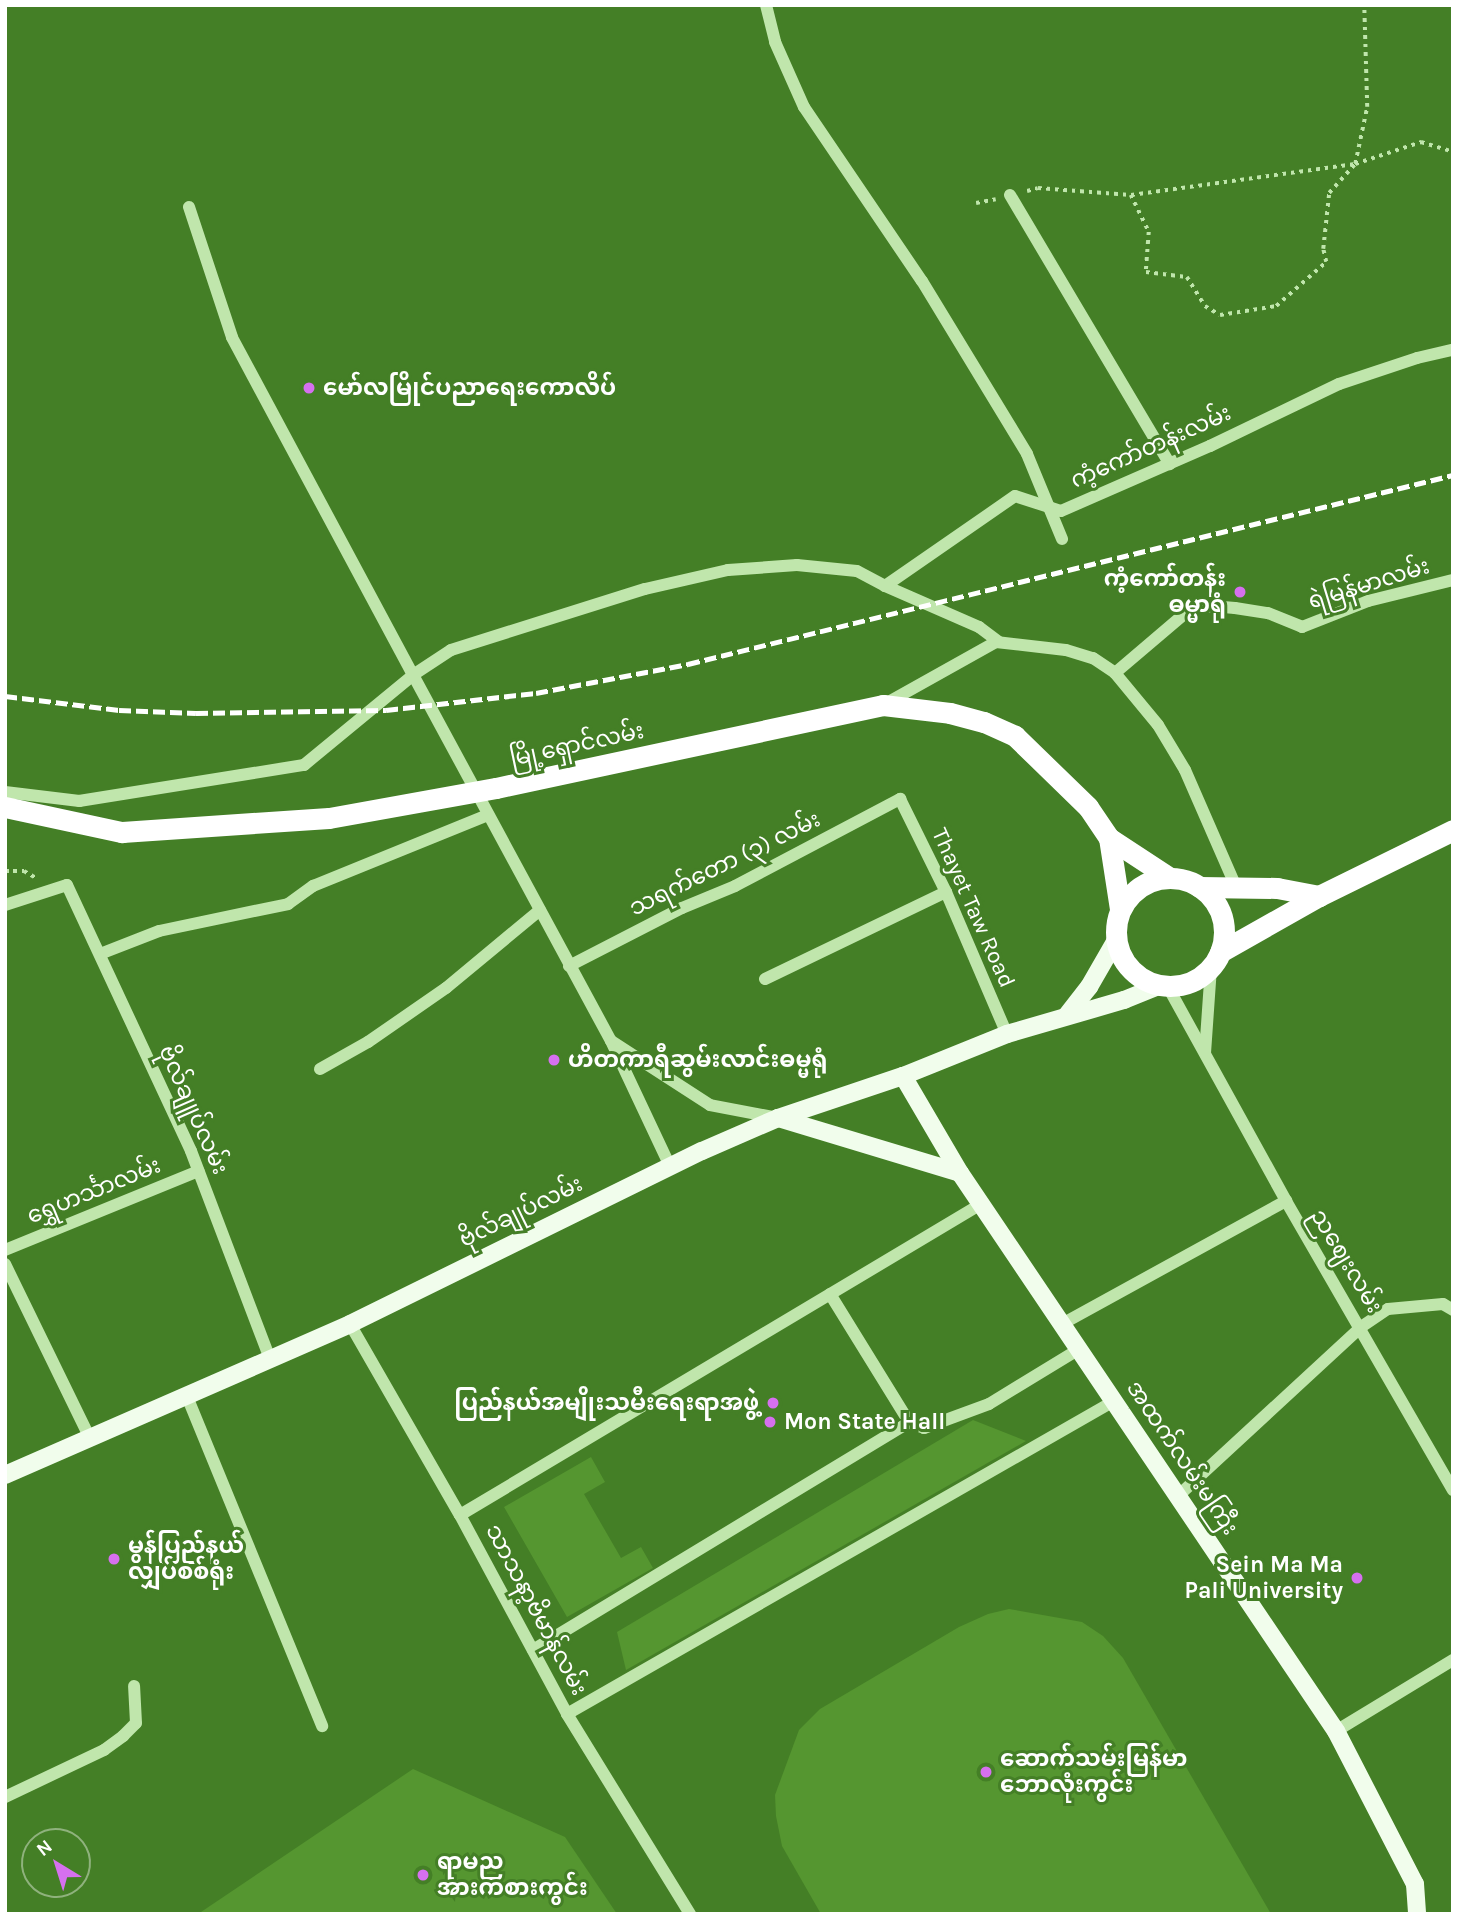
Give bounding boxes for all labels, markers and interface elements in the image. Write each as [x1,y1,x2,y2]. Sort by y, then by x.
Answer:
place label: မော်လမြိုင်ပညာရေးကောလိပ် [323,374,616,402]
marker: မော်လမြိုင်ပညာရေးကောလိပ် [301,380,317,396]
street label: ကံ့ကော်တန်းလမ်း [1066,399,1236,495]
street label: ရဲမြန်မာလမ်း [1305,553,1433,615]
place label: ကံ့ကော်တန်း ဓမ္မာရုံ [1104,565,1226,619]
marker: ကံ့ကော်တန်း ဓမ္မာရုံ [1232,584,1248,600]
street label: မြို့ရှောင်လမ်း [507,717,647,773]
street label: သရက်တော (၃) လမ်း [625,806,825,922]
street label: Thayet Taw Road [925,824,1021,992]
street label: ဗိုလ်ချူပ်လမ်း [152,1041,234,1179]
place label: ဟိတကာရီဆွမ်းလာင်းဓမ္မရုံ [568,1046,827,1074]
marker: ဟိတကာရီဆွမ်းလာင်းဓမ္မရုံ [546,1052,562,1068]
street label: ရွှေဟင်္သာလမ်း [23,1152,165,1230]
street label: ဗိုလ်ချုပ်လမ်း [455,1170,587,1254]
street label: ညဈေးလမ်း [1304,1204,1388,1318]
street label: အထက်လမ်းမကြီး [1120,1376,1244,1540]
place label: ပြည်နယ်အမျိုးသမီးရေးရာအဖွဲ့ [454,1389,759,1417]
marker: ပြည်နယ်အမျိုးသမီးရေးရာအဖွဲ့ [765,1395,781,1411]
place label: Mon State Hall [784,1408,945,1436]
marker: Mon State Hall [762,1414,778,1430]
street label: သာသနာ့ဗိမာန်လမ်း [479,1520,593,1700]
place label: မွန်ပြည်နယ် လျှပ်စစ်ရုံး [128,1532,244,1586]
marker: မွန်ပြည်နယ် လျှပ်စစ်ရုံး [106,1551,122,1567]
place label: Sein Ma Ma Pali University [1185,1551,1343,1605]
marker: Sein Ma Ma Pali University [1349,1570,1365,1586]
place label: ဆောက်သမ်းမြန်မာ ဘောလုံးကွင်း [1000,1745,1187,1799]
marker: ဆောက်သမ်းမြန်မာ ဘောလုံးကွင်း [978,1764,994,1780]
north arrow [21,1828,91,1898]
text: N [32,1835,56,1861]
place label: ရာမည အားကစားကွင်း [437,1848,588,1902]
marker: ရာမည အားကစားကွင်း [415,1867,431,1883]

